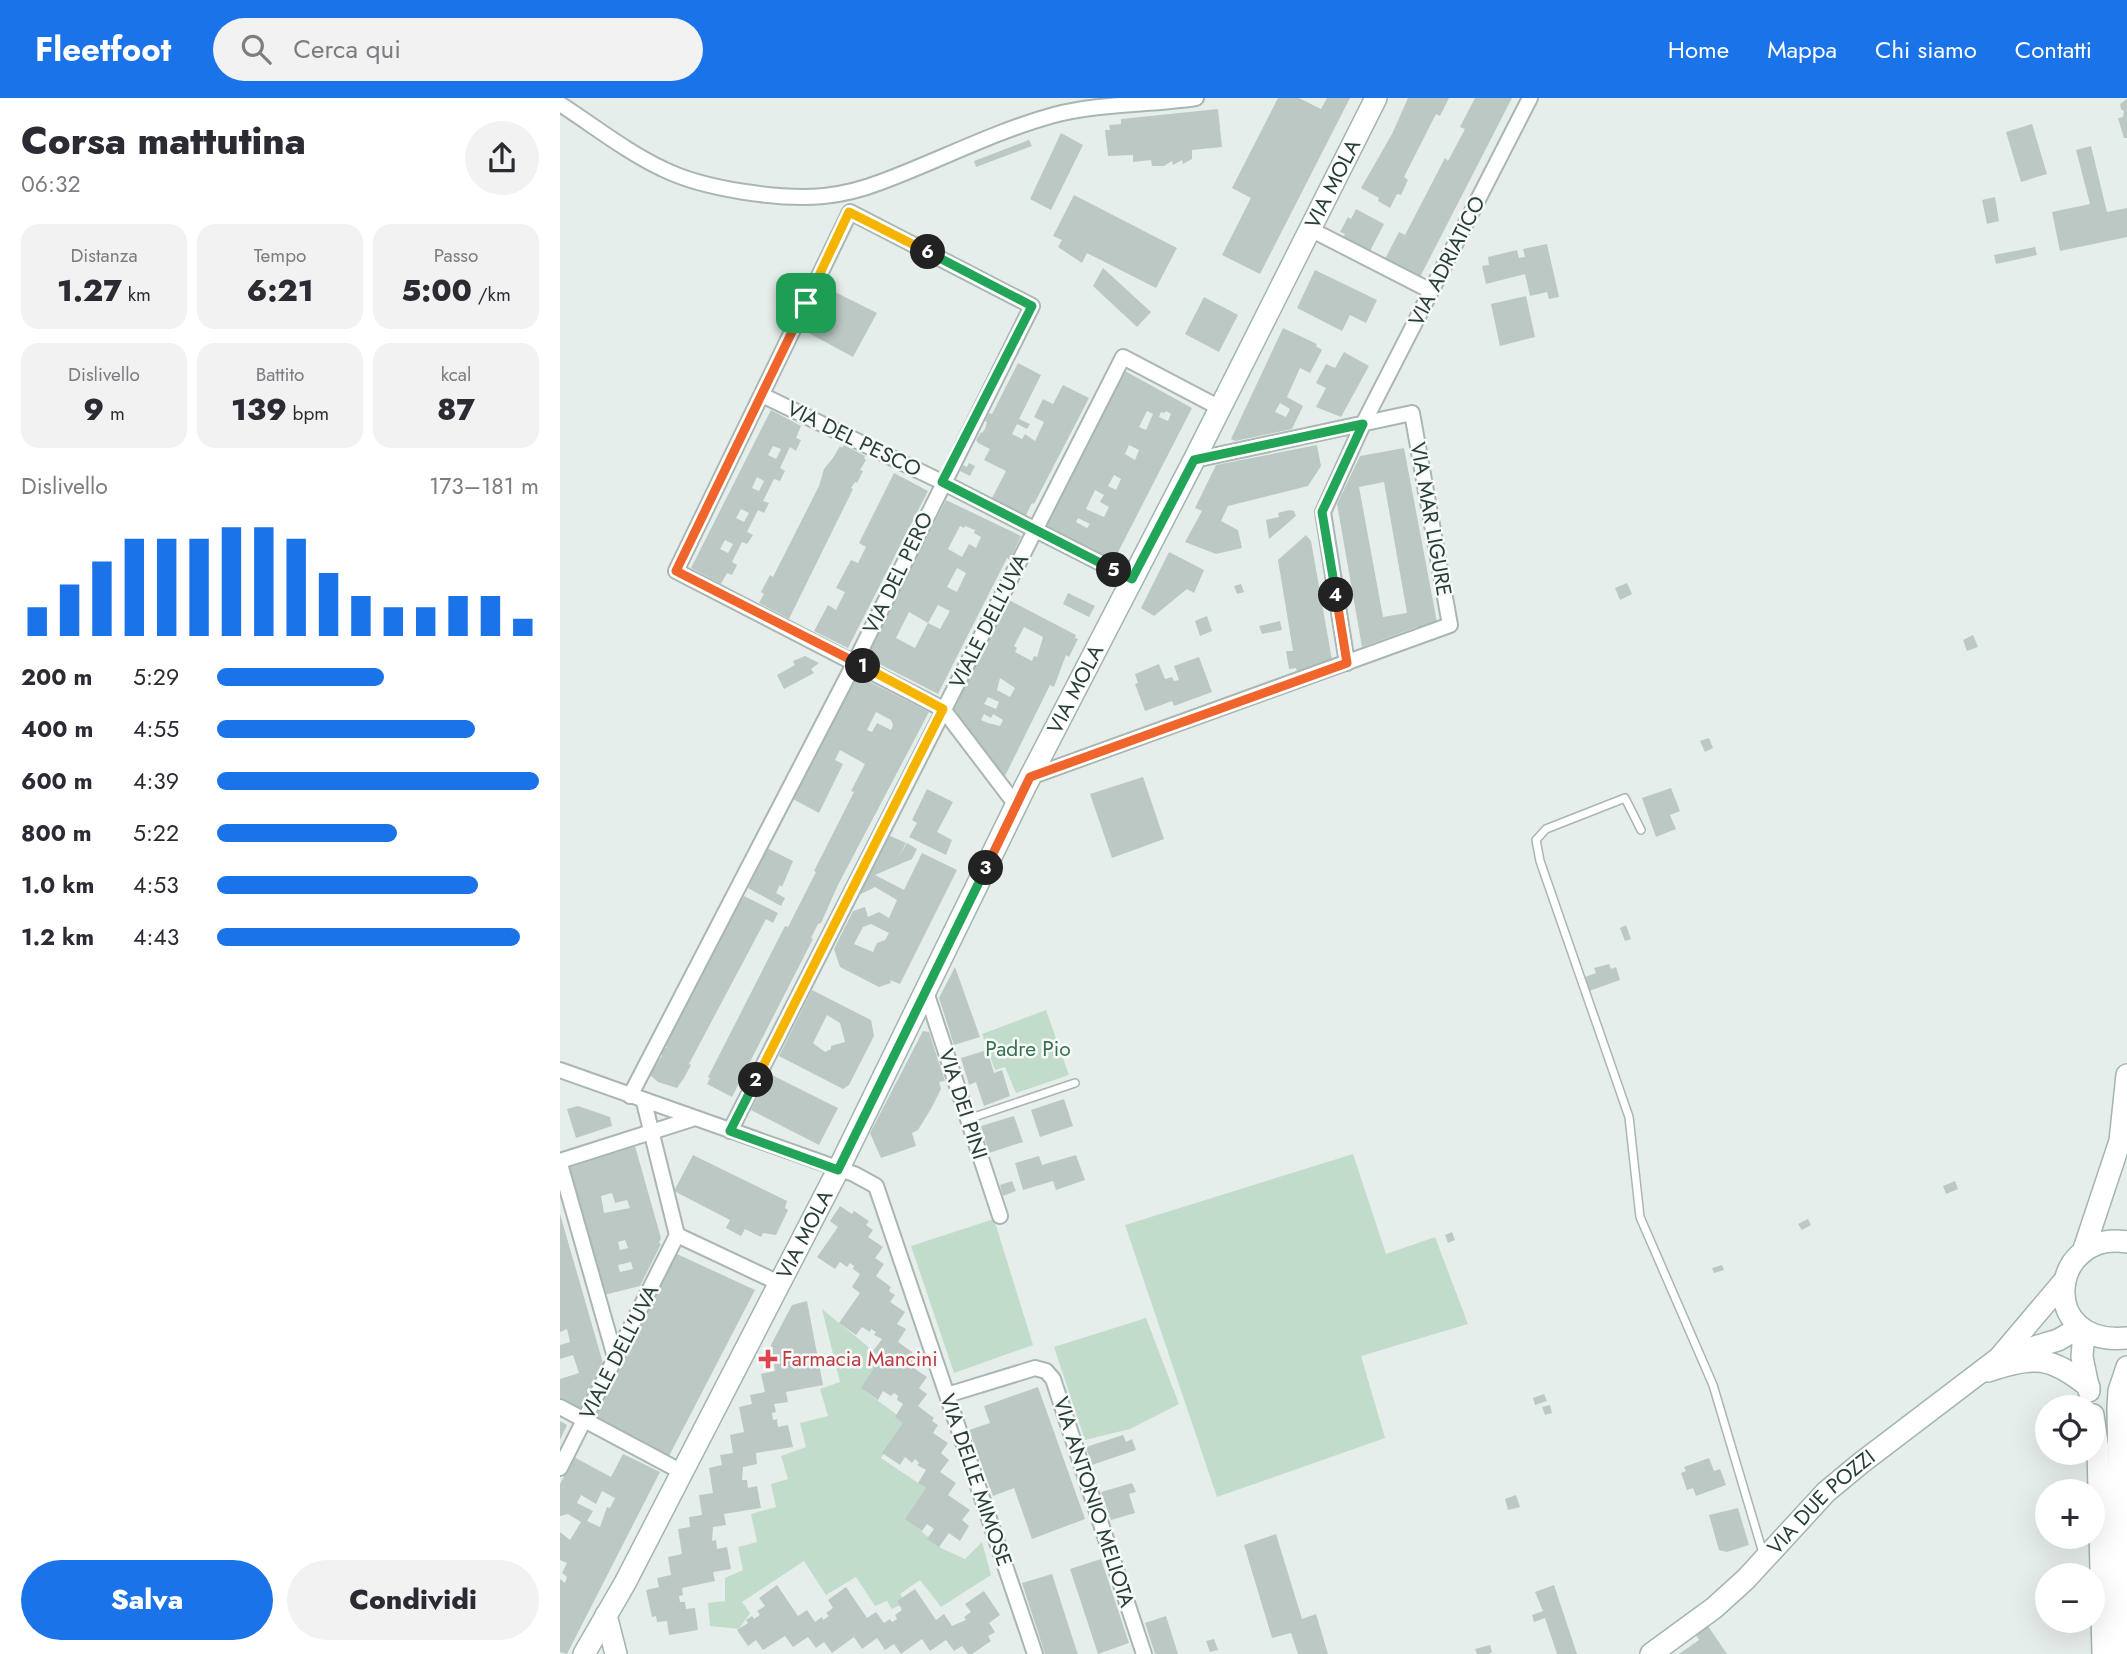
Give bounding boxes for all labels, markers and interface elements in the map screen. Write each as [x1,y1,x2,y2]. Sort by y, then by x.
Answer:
search box [213,18,703,81]
text: Fleetfoot [35,26,171,73]
icon: search [237,30,275,68]
text: Cerca qui [293,30,401,68]
text: Home [1668,32,1729,67]
text: Mappa [1767,32,1837,67]
text: Chi siamo [1875,32,1977,67]
text: Contatti [2015,32,2092,67]
text: Corsa mattutina [21,113,306,168]
button: share [465,121,539,195]
street label: VIA MOLA [1298,134,1368,234]
text: 06:32 [21,167,81,201]
street label: VIA ADRIATICO [1401,191,1493,331]
pin: 6 [910,234,946,270]
text: 6 [921,238,934,265]
text: Distanza [70,242,138,269]
text: Tempo [254,242,306,269]
text: Passo [434,242,478,269]
text: 1.27 [57,269,122,312]
text: 6:21 [246,269,314,312]
text: 5:00 [401,269,472,312]
pin [776,273,836,333]
text: km [122,281,151,308]
text: /km [472,281,511,308]
icon: arrive [787,284,825,322]
text: Dislivello [68,361,140,388]
text: Battito [256,361,304,388]
text: kcal [441,361,471,388]
text: 9 [83,388,104,431]
text: 139 [231,388,287,431]
text: 87 [437,388,475,431]
street label: VIA DEL PESCO [782,393,926,485]
text: m [104,400,125,427]
text: bpm [287,400,329,427]
street label: VIA MAR LIGURE [1403,440,1459,598]
text: Dislivello [21,469,108,503]
text: 173–181 m [429,469,539,503]
street label: VIA DEL PERO [856,507,940,639]
street label: VIALE DELL'UVA [942,548,1036,694]
pin: 5 [1096,552,1132,588]
text: 5 [1107,556,1120,583]
pin: 4 [1318,578,1354,612]
text: 4 [1329,581,1342,608]
street label: VIA MOLA [1040,639,1111,739]
pin: 1 [846,648,880,684]
text: 1 [858,652,867,679]
text: 200 m [21,660,92,694]
text: 5:29 [133,660,179,694]
text: 400 m [21,712,93,746]
text: 4:55 [133,712,179,746]
text: 600 m [21,764,93,798]
text: 4:39 [133,764,179,798]
text: 800 m [21,816,92,850]
text: 5:22 [133,816,179,850]
pin: 3 [968,850,1004,886]
text: 3 [980,854,991,881]
text: 1.0 km [21,868,94,902]
text: 4:53 [133,868,179,902]
text: 1.2 km [21,920,94,954]
text: 4:43 [133,920,179,954]
park label: Padre Pio [985,1034,1071,1064]
street label: VIA DEI PINI [931,1045,995,1163]
pin: 2 [738,1062,774,1098]
text: 2 [749,1066,762,1093]
street label: VIA MOLA [769,1185,840,1284]
street label: VIALE DELL'UVA [572,1279,666,1425]
place label: Farmacia Mancini [782,1344,938,1374]
marker: Farmacia Mancini [760,1351,776,1367]
street label: VIA DELLE MIMOSE [932,1390,1020,1570]
street label: VIA ANTONIO MELIOTA [1046,1393,1142,1611]
map controls [2035,1395,2105,1633]
button: locate [2035,1395,2105,1465]
street label: VIA DUE POZZI [1761,1442,1881,1561]
button: + [2035,1479,2105,1549]
button: Salva [21,1560,273,1640]
button: Condividi [287,1560,539,1640]
button: − [2035,1563,2105,1633]

